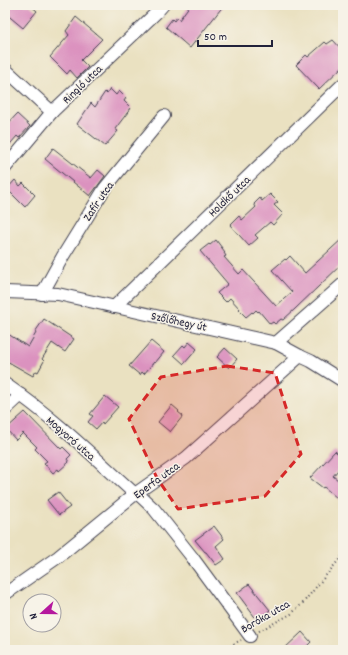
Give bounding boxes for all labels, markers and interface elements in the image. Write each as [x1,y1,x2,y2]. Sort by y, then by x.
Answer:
scale bar [198,22,272,48]
text: 50 m [204,29,227,46]
street label: Ringló utca [59,61,107,109]
street label: Holdkő utca [205,172,255,222]
street label: Zafír utca [80,178,119,225]
street label: Szőlőhegy út [149,308,209,337]
street label: Mogyoró utca [42,413,99,466]
street label: Eperfa utca [130,458,184,504]
north arrow [22,593,62,633]
street label: Boróka utca [238,596,294,638]
text: N [26,610,43,621]

